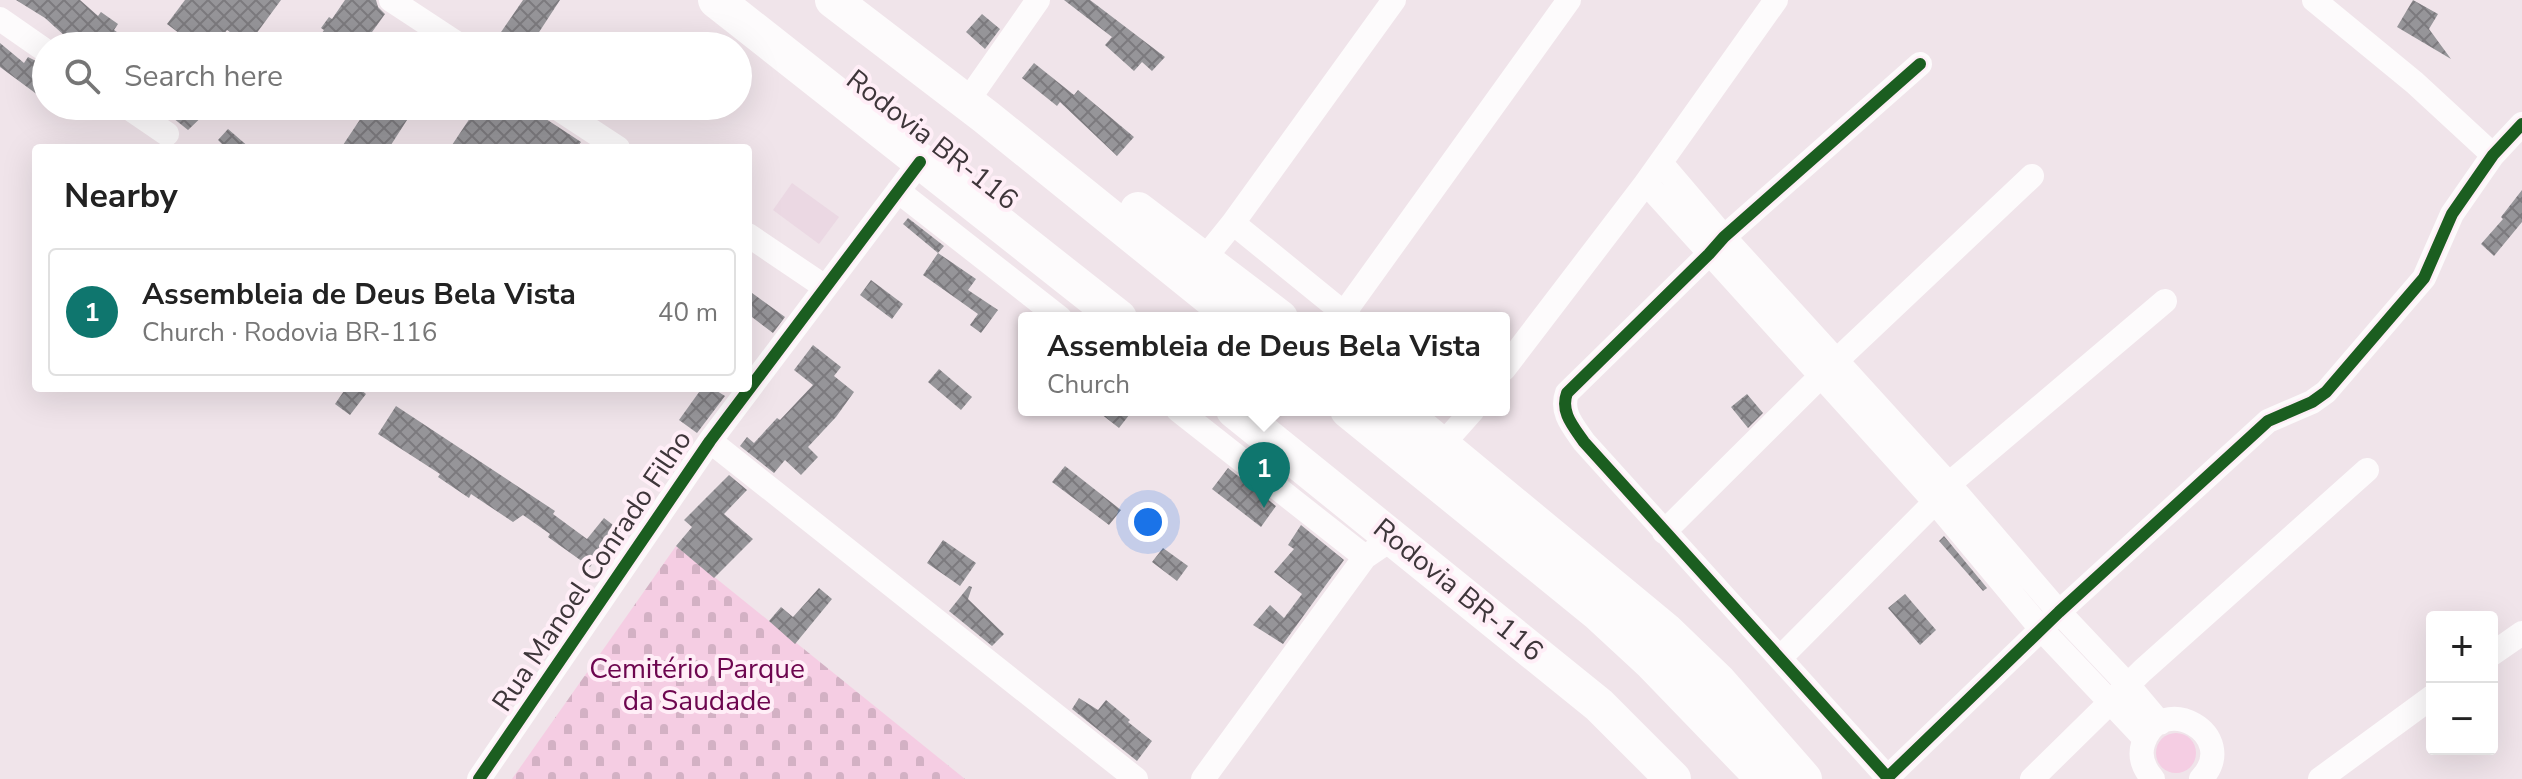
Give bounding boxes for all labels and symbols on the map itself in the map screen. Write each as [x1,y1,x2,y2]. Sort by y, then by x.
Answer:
street label: Rodovia BR-116 [838,61,1026,219]
street label: Rua Manoel Conrado Filho [483,423,701,719]
pin: 1 [1238,442,1290,508]
your location [1128,502,1168,542]
street label: Rodovia BR-116 [1365,510,1551,670]
park label: Cemitério Parque da Saudade [589,650,805,720]

